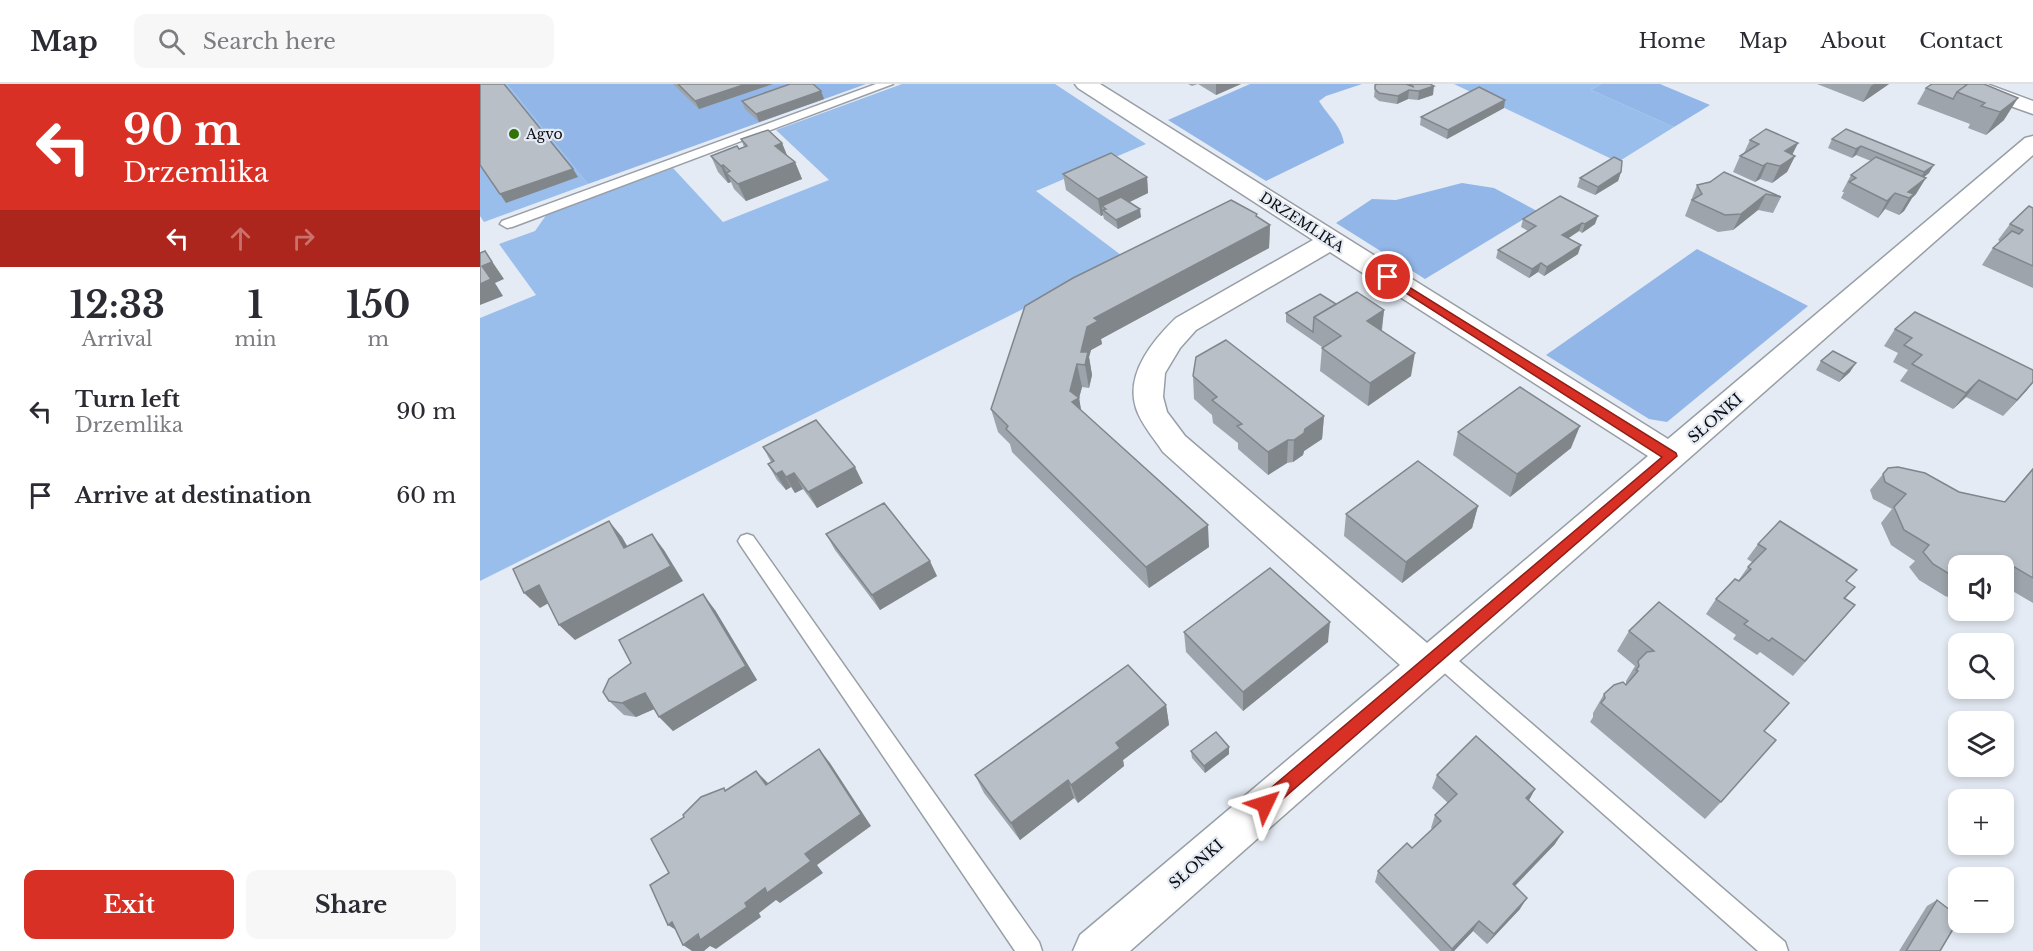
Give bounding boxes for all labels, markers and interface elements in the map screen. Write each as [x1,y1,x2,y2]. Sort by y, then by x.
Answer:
search box [134,14,554,68]
text: Map [30,24,98,59]
icon: search [155,25,188,58]
text: Search here [203,28,336,55]
text: Home [1639,28,1706,54]
text: Map [1739,28,1787,54]
text: About [1820,28,1886,54]
text: Contact [1919,28,2003,54]
text: 90 m [123,104,241,156]
icon: left [24,108,102,186]
place label: Agvo [525,125,563,143]
marker: Agvo [507,127,521,141]
text: Drzemlika [123,156,269,189]
street label: DRZEMLIKA [1256,188,1348,256]
icon: left [161,222,194,255]
icon: ahead [224,222,257,255]
icon: right [287,222,320,255]
pin [1362,251,1413,302]
icon: arrive [1371,260,1404,293]
text: 12:33 [70,283,165,328]
text: 1 [248,283,263,328]
text: 150 [346,283,410,328]
text: Arrival [82,327,153,351]
text: min [234,327,276,351]
text: m [367,327,389,351]
text: Turn left [75,386,180,413]
street label: SŁONKI [1684,389,1746,447]
icon: left [24,395,57,428]
text: 90 m [396,398,456,425]
text: Drzemlika [75,413,183,437]
icon: arrive [24,479,57,512]
text: Arrive at destination [75,482,312,509]
text: 60 m [396,482,456,509]
map controls [1948,555,2014,933]
button: sound [1948,555,2014,621]
button: search [1948,633,2014,699]
button: layers [1948,711,2014,777]
position arrow [1233,772,1297,836]
button: + [1948,789,2014,855]
street label: SŁONKI [1165,835,1227,893]
button: − [1948,867,2014,933]
button: Exit [24,870,234,939]
button: Share [246,870,456,939]

